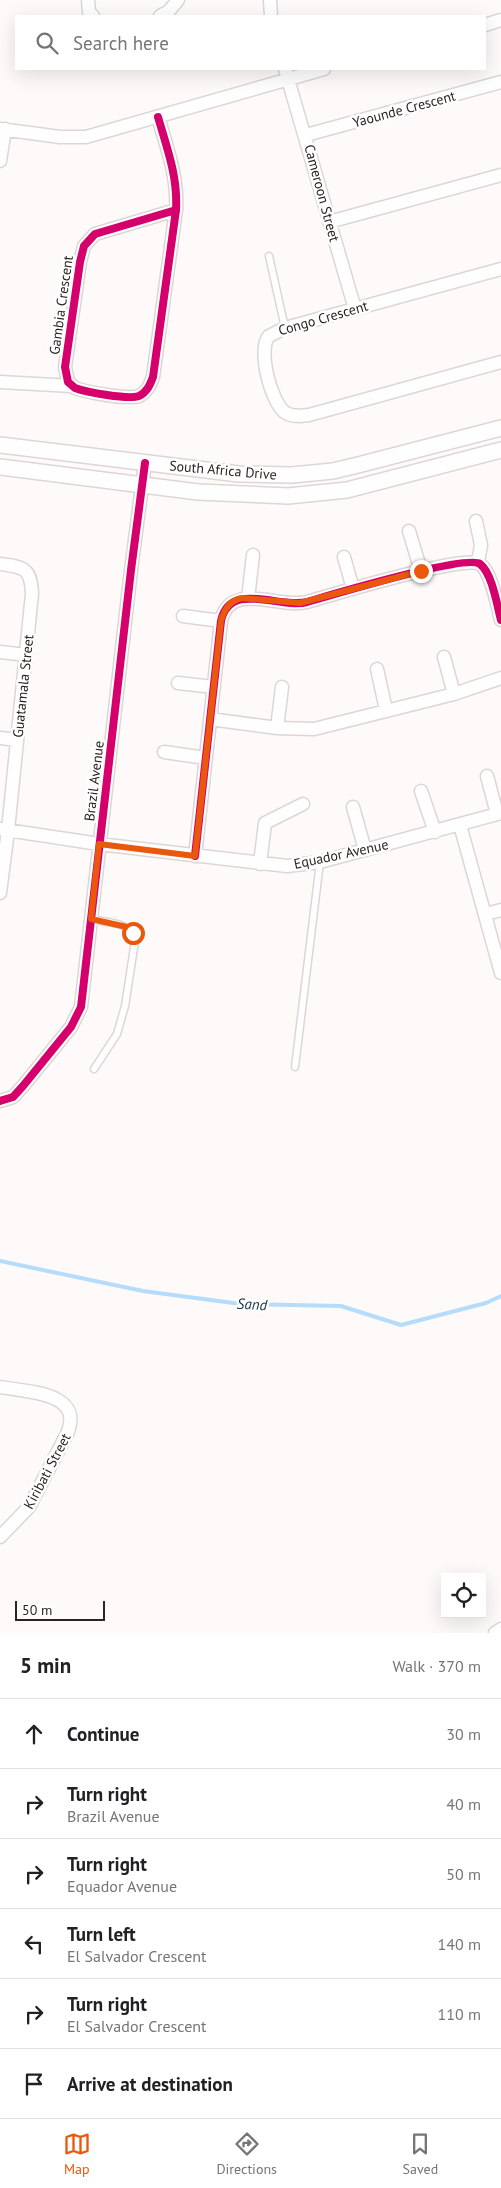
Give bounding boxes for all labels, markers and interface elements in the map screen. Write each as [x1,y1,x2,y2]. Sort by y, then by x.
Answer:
search box [15,15,486,70]
icon: search [33,29,61,57]
text: Search here [73,31,169,55]
street label: Yaounde Crescent [351,87,458,131]
street label: Cameroon Street [300,142,344,244]
street label: Gambia Crescent [45,254,77,356]
street label: Congo Crescent [276,297,370,339]
street label: South Africa Drive [169,456,277,484]
route end [410,560,433,583]
street label: Guatamala Street [9,633,37,738]
street label: Brazil Avenue [80,740,108,822]
street label: Equador Avenue [292,835,390,873]
route start [122,922,145,945]
water label: Sand [236,1294,268,1314]
street label: Kiribati Street [19,1430,75,1512]
map controls [441,1573,486,1618]
button: locate [441,1573,486,1618]
scale bar [15,1598,105,1621]
text: 50 m [22,1601,52,1619]
text: 5 min [20,1652,71,1679]
text: Walk · 370 m [392,1656,481,1676]
icon: ahead [20,1720,48,1748]
text: Continue [67,1722,139,1746]
text: 30 m [446,1724,481,1744]
text: Turn right [67,1782,147,1806]
icon: right [20,1790,48,1818]
text: 40 m [446,1794,481,1814]
text: Brazil Avenue [67,1806,160,1826]
text: Turn right [67,1852,147,1876]
icon: right [20,1860,48,1888]
text: 50 m [446,1864,481,1884]
text: Equador Avenue [67,1876,177,1896]
text: Turn left [67,1922,136,1946]
icon: left [20,1930,48,1958]
text: 140 m [438,1934,481,1954]
text: El Salvador Crescent [67,1946,207,1966]
text: Turn right [67,1992,147,2016]
icon: right [20,2000,48,2028]
text: 110 m [438,2004,481,2024]
text: El Salvador Crescent [67,2016,207,2036]
icon: arrive [20,2070,48,2098]
text: Arrive at destination [67,2072,233,2096]
tab: Map [63,2130,91,2178]
tab: Directions [216,2130,277,2178]
tab: Saved [403,2130,438,2178]

